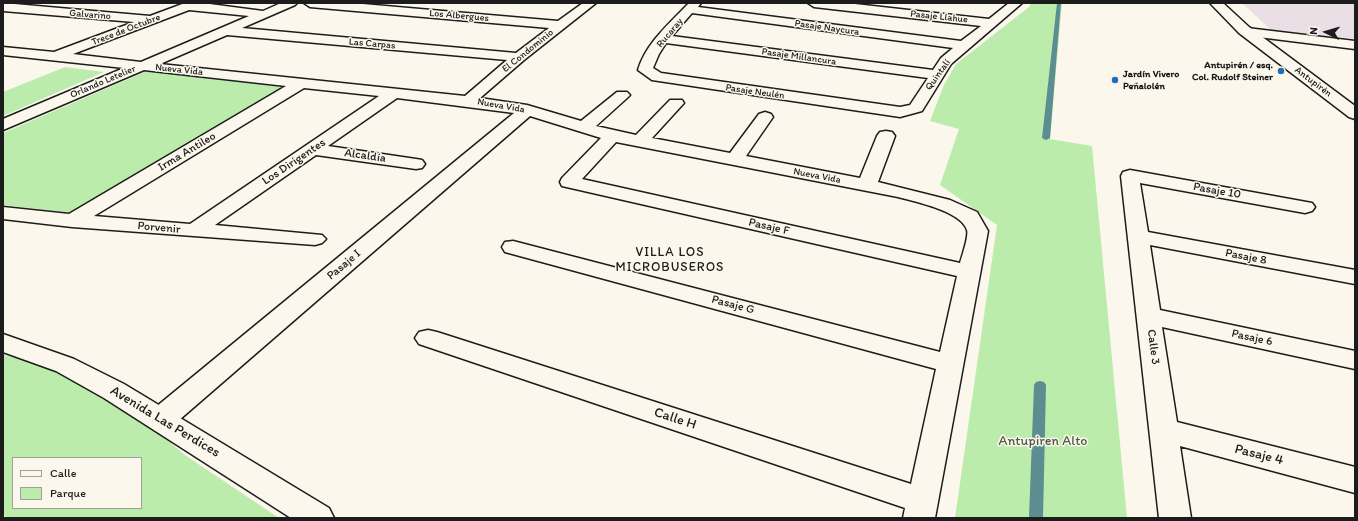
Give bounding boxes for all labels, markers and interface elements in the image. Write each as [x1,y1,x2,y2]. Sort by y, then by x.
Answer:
street label: Galvarino [69,7,111,23]
street label: Los Albergues [429,7,489,25]
street label: Pasaje Llahue [910,8,968,26]
street label: Trece de Octubre [90,11,162,49]
north arrow [1306,12,1346,52]
street label: Rucaray [654,16,686,50]
street label: Pasaje Naycura [794,18,860,38]
street label: El Condominio [500,27,556,75]
text: N [1307,27,1320,35]
street label: Las Carpas [348,36,396,52]
street label: Pasaje Millancura [761,46,837,68]
street label: Quintalí [923,57,953,93]
place label: Antupirén / esq. Col. Rudolf Steiner [1192,59,1273,82]
street label: Nueva Vida [155,62,203,78]
street label: Orlando Letelier [68,63,138,101]
street label: Antupirén [1292,64,1334,100]
marker: Antupirén / esq. Col. Rudolf Steiner [1276,66,1286,76]
place label: Jardín Vivero Peñalolén [1123,68,1179,92]
marker: Jardín Vivero Peñalolén [1110,75,1120,85]
street label: Pasaje Neulén [725,82,785,102]
street label: Nueva Vida [476,96,526,116]
street label: Irma Antileo [155,129,219,175]
street label: Los Dirigentes [260,136,328,188]
street label: Alcaldía [343,146,387,166]
street label: Nueva Vida [792,166,842,186]
street label: Pasaje 10 [1192,180,1242,202]
street label: Pasaje F [747,215,791,239]
street label: Porvenir [137,219,181,237]
district label: VILLA LOS MICROBUSEROS [615,245,725,276]
street label: Pasaje 8 [1224,246,1268,268]
street label: Pasaje I [324,247,364,283]
street label: Pasaje G [710,292,756,318]
street label: Pasaje 6 [1230,327,1274,349]
street label: Calle 3 [1144,328,1162,366]
street label: Avenida Las Perdices [107,383,223,461]
street label: Calle H [652,404,698,434]
park label: Antupiren Alto [998,433,1088,449]
street label: Pasaje 4 [1233,441,1285,469]
legend [12,457,142,509]
text: Calle [50,466,76,480]
text: Parque [50,486,86,500]

